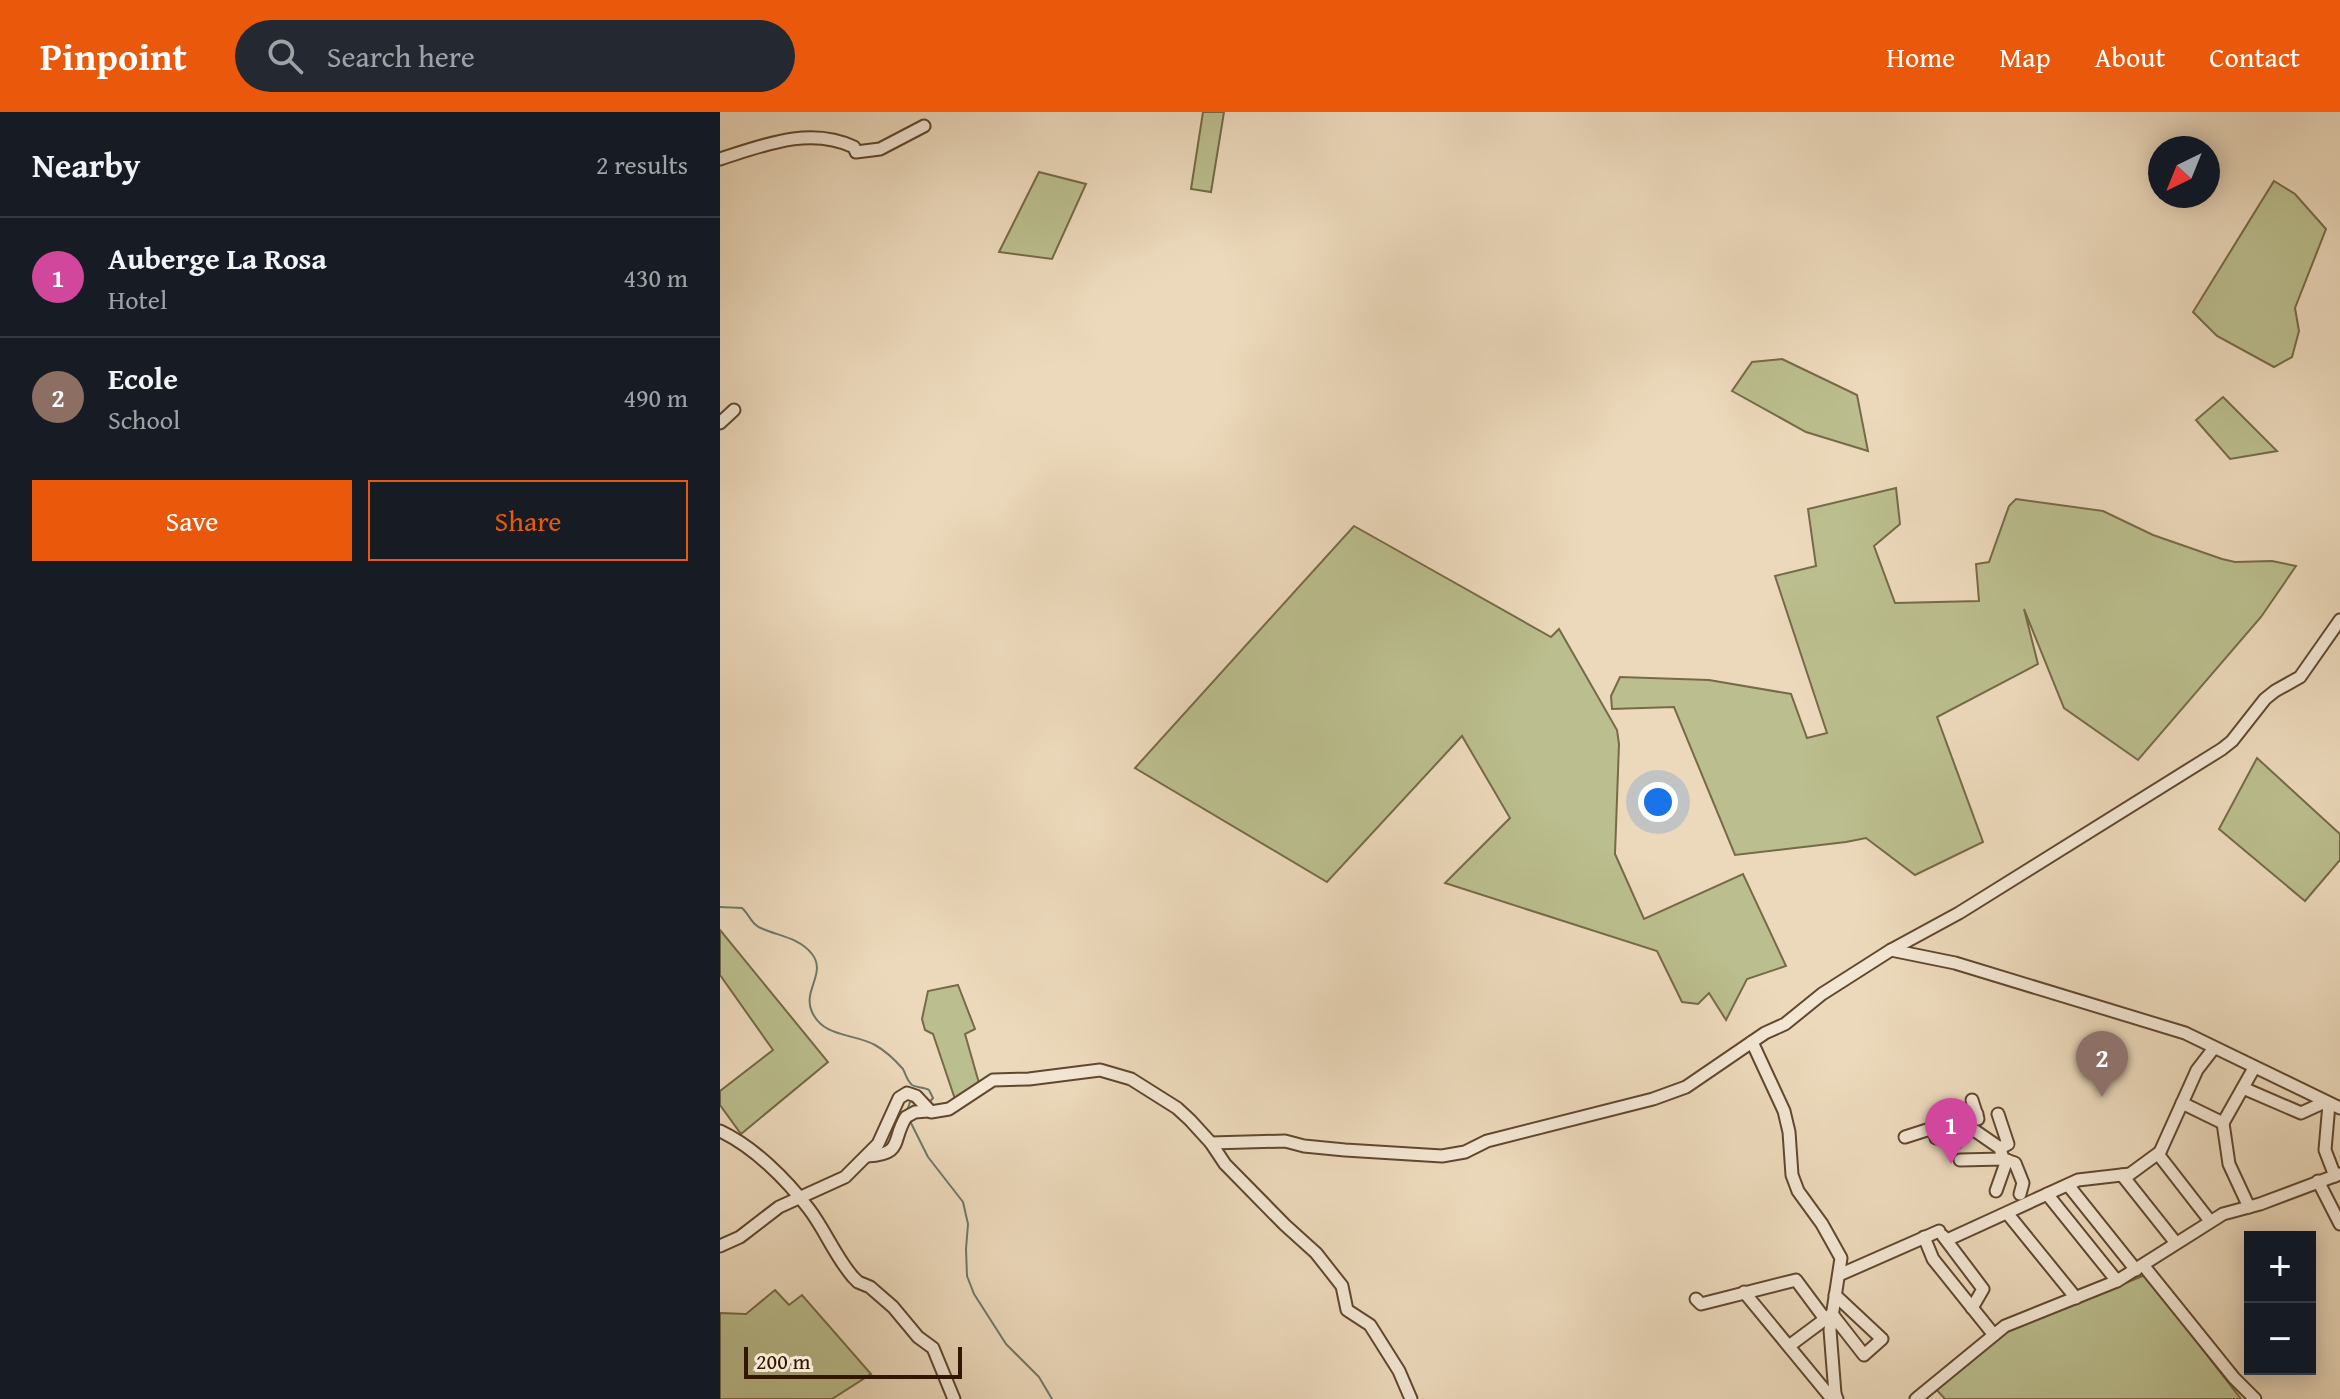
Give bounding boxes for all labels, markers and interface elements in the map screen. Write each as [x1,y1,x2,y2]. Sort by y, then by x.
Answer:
search box [235,20,795,92]
text: Pinpoint [40,28,187,84]
icon: search [263,34,307,78]
text: Search here [327,34,475,78]
text: Home [1886,36,1955,77]
text: Map [1999,36,2051,77]
text: About [2095,36,2165,77]
text: Contact [2209,36,2300,77]
north arrow [2148,136,2220,208]
text: Nearby [32,140,141,189]
text: 2 results [596,145,688,184]
text: Auberge La Rosa [108,236,327,280]
text: 1 [51,258,65,297]
text: 430 m [623,258,688,297]
text: Hotel [108,280,167,319]
text: Ecole [108,356,178,400]
text: 2 [51,378,65,417]
text: 490 m [623,378,688,417]
text: School [108,400,180,439]
button: Save [32,480,352,561]
button: Share [368,480,688,561]
your location [1638,782,1678,822]
pin: 2 [2076,1031,2128,1097]
pin: 1 [1925,1098,1977,1164]
map controls [2244,1231,2316,1375]
button: + [2244,1231,2316,1303]
button: − [2244,1303,2316,1375]
scale bar [744,1343,962,1379]
text: 200 m [756,1345,811,1377]

